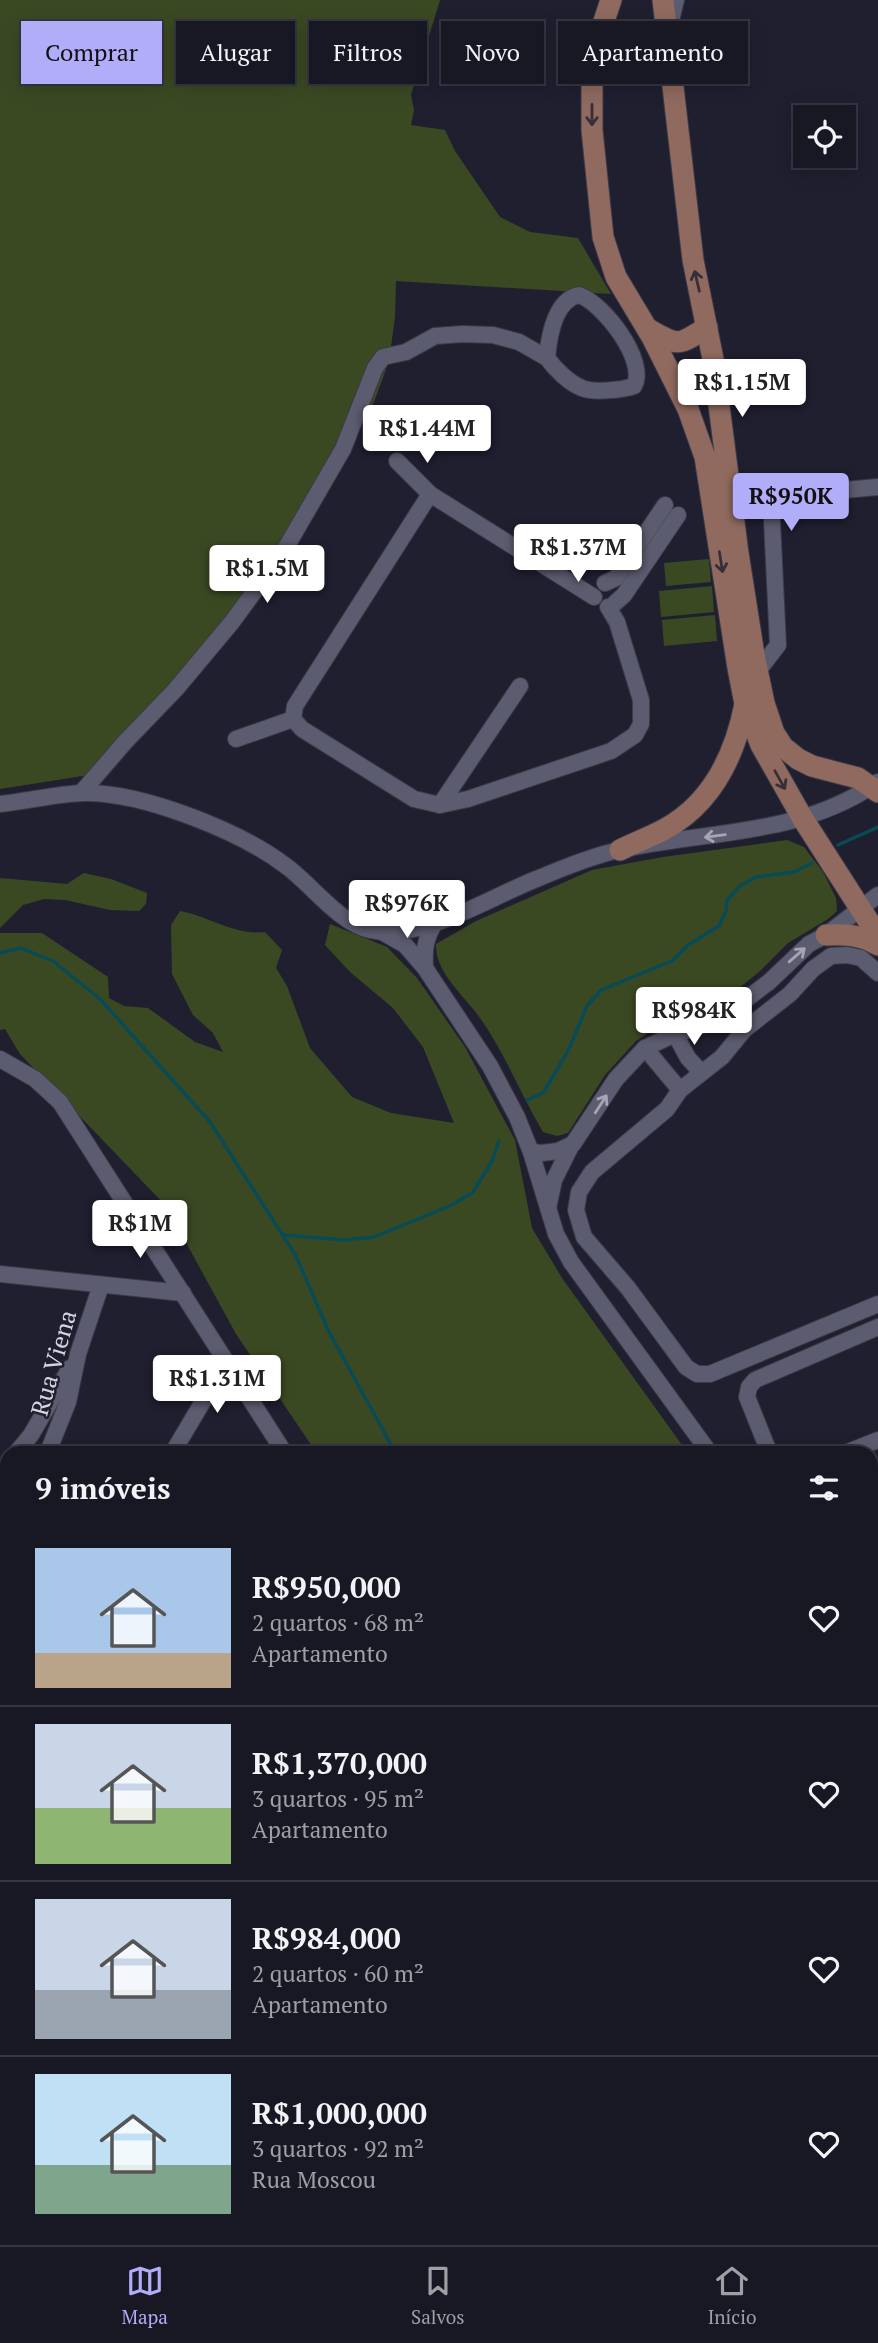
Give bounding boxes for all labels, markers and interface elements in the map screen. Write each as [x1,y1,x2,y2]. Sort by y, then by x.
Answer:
chip: Comprar [21,21,162,84]
chip: Alugar [176,21,295,84]
chip: Filtros [309,21,427,84]
chip: Novo [441,21,544,84]
chip: Apartamento [558,21,748,84]
one-way arrow [585,103,599,126]
map controls [793,105,856,168]
button: locate [793,105,856,168]
one-way arrow [690,270,704,293]
pin: R$1.15M [677,360,807,419]
text: R$1.15M [694,366,790,397]
pin: R$1.44M [362,406,492,465]
text: R$1.44M [379,412,475,443]
pin: R$950K [734,474,848,533]
text: R$950K [749,480,833,511]
pin: R$1.37M [513,524,643,584]
text: R$1.37M [530,531,626,562]
pin: R$1.5M [210,546,324,605]
one-way arrow [715,550,728,573]
text: R$1.5M [225,552,309,583]
one-way arrow [773,769,787,789]
one-way arrow [704,829,727,842]
pin: R$976K [350,880,464,940]
text: R$976K [365,887,449,918]
one-way arrow [788,947,806,963]
pin: R$984K [637,988,751,1047]
text: R$984K [652,994,736,1025]
one-way arrow [594,1094,608,1114]
pin: R$1M [99,1200,181,1260]
text: R$1M [108,1207,172,1238]
street label: Rua Viena [23,1306,83,1419]
pin: R$1.31M [152,1356,282,1415]
text: R$1.31M [169,1362,265,1393]
text: 9 imóveis [35,1468,170,1508]
icon: filters [805,1469,843,1507]
text: R$950,000 [252,1567,401,1607]
icon: home [91,1576,175,1660]
icon: heart [805,1599,843,1637]
text: 2 quartos · 68 m² [252,1607,424,1638]
text: Apartamento [252,1638,388,1669]
text: R$1,370,000 [252,1743,427,1783]
icon: home [91,1752,175,1836]
icon: heart [805,1775,843,1813]
text: 3 quartos · 95 m² [252,1783,424,1814]
text: Apartamento [252,1814,388,1845]
text: R$984,000 [252,1918,401,1958]
icon: home [91,1927,175,2011]
icon: heart [805,1950,843,1988]
text: 2 quartos · 60 m² [252,1958,424,1989]
text: Apartamento [252,1989,388,2020]
text: R$1,000,000 [252,2093,427,2133]
icon: home [91,2102,175,2186]
icon: heart [805,2125,843,2163]
text: 3 quartos · 92 m² [252,2133,424,2164]
text: Rua Moscou [252,2164,376,2195]
tab: Mapa [122,2262,168,2329]
tab: Salvos [411,2262,465,2329]
tab: Início [708,2262,756,2329]

